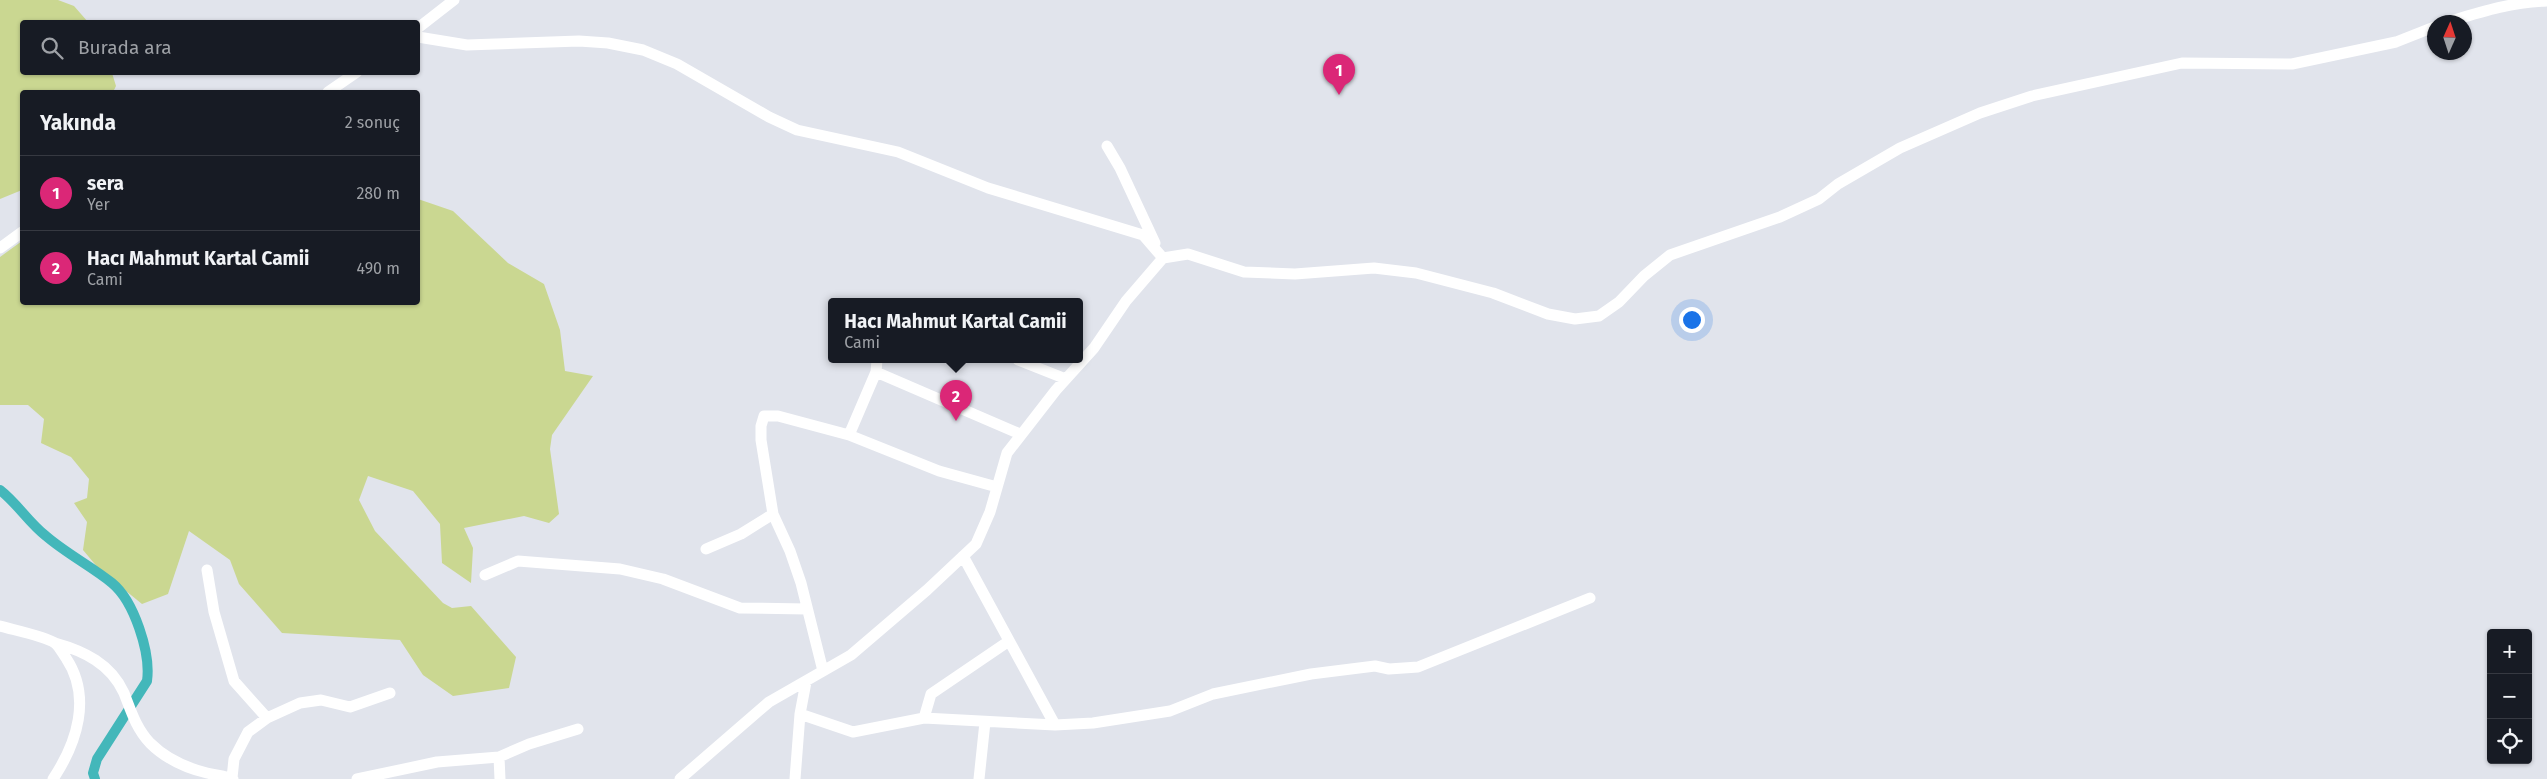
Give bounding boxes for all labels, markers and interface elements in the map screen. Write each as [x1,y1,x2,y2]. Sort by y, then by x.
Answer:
north arrow [2427,15,2472,60]
search box [20,20,420,75]
icon: search [38,34,66,62]
text: Burada ara [78,36,172,59]
pin: 1 [1323,54,1355,95]
text: Yakında [40,110,116,136]
text: 2 sonuç [345,113,400,132]
text: sera [87,172,124,195]
text: 1 [52,184,60,203]
text: 280 m [356,184,400,203]
text: Yer [87,195,110,214]
text: Hacı Mahmut Kartal Camii [87,247,309,270]
text: 2 [52,259,60,278]
text: 490 m [357,259,400,278]
text: Cami [87,270,123,289]
popup [828,298,1083,363]
your location [1679,307,1705,333]
text: Hacı Mahmut Kartal Camii [844,310,1067,333]
text: Cami [844,333,880,352]
pin: 2 [940,380,972,421]
map controls [2487,629,2532,764]
button: + [2487,629,2532,674]
button: − [2487,674,2532,719]
button: locate [2487,719,2532,764]

